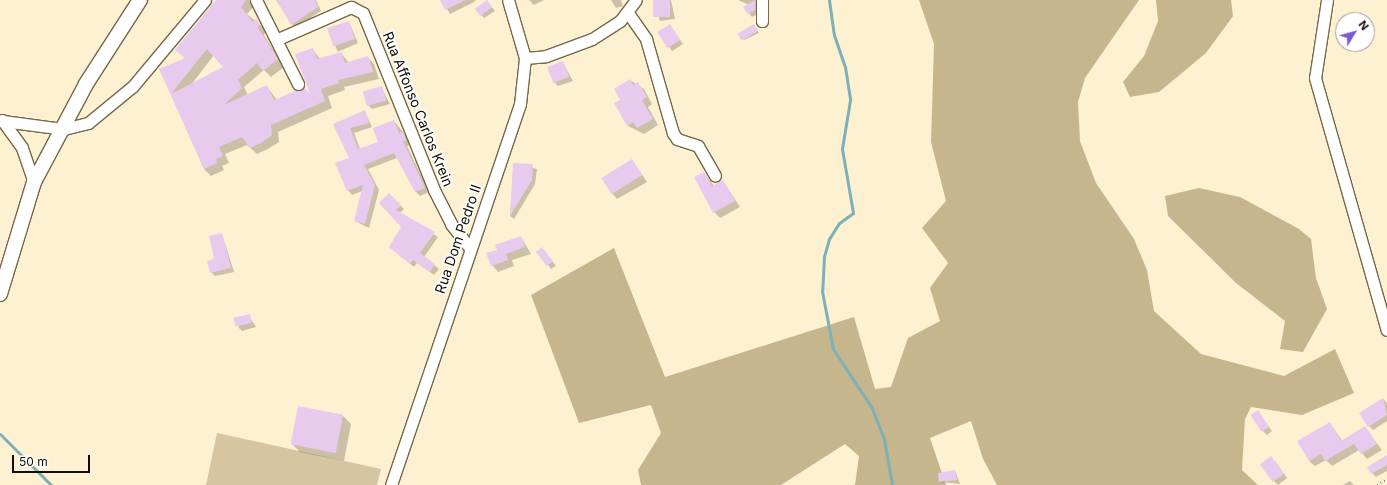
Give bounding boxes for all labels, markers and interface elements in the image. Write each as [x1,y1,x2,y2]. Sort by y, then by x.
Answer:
north arrow [1335,12,1375,52]
text: N [1356,18,1372,33]
street label: Rua Affonso Carlos Krein [379,29,457,189]
street label: Rua Dom Pedro II [431,182,485,296]
scale bar [14,447,92,473]
text: 50 m [19,454,48,469]

